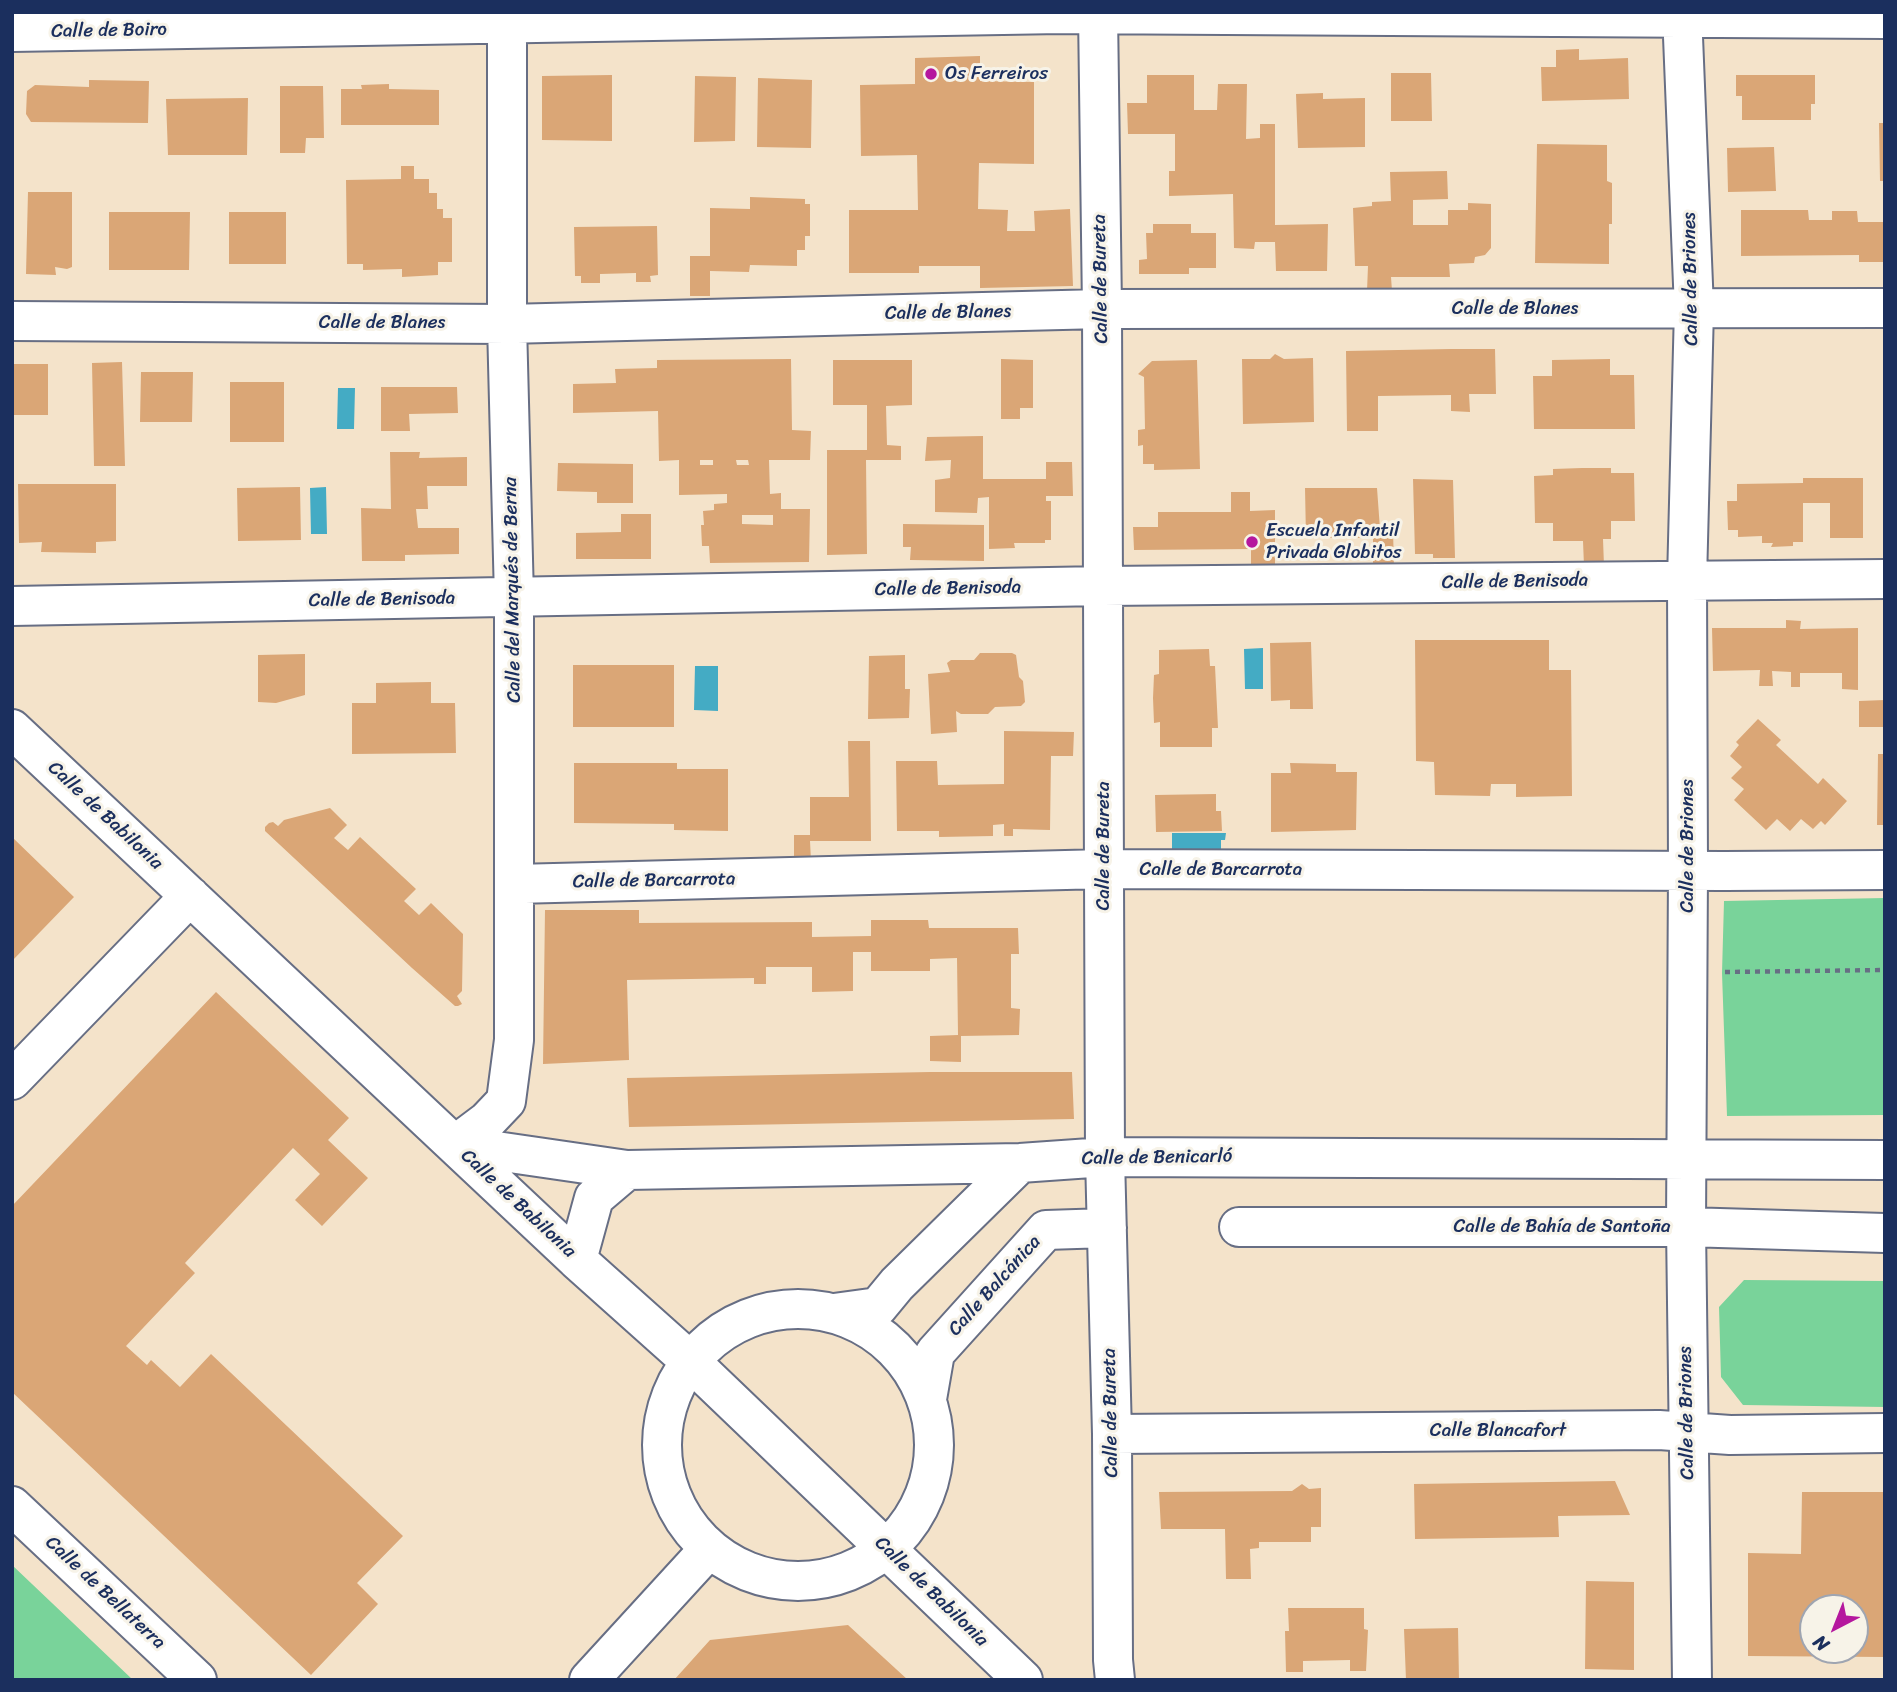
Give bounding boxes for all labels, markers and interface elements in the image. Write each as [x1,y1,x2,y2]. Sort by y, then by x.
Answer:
street label: Calle de Boiro [51,19,167,43]
place label: Os Ferreiros [945,63,1048,85]
marker: Os Ferreiros [923,66,939,82]
street label: Calle de Briones [1678,212,1704,346]
street label: Calle de Bureta [1088,214,1114,344]
street label: Calle de Blanes [1452,298,1578,320]
street label: Calle de Blanes [885,300,1011,326]
street label: Calle de Blanes [319,312,445,334]
street label: Calle del Marqués de Berna [500,477,526,703]
place label: Escuela Infantil Privada Globitos [1266,520,1402,564]
marker: Escuela Infantil Privada Globitos [1244,534,1260,550]
street label: Calle de Benisoda [1442,569,1588,595]
street label: Calle de Benisoda [875,576,1021,602]
street label: Calle de Benisoda [309,587,455,613]
street label: Calle de Babilonia [43,757,167,875]
street label: Calle de Briones [1677,779,1699,913]
street label: Calle de Bureta [1093,781,1115,911]
street label: Calle de Barcarrota [1140,859,1302,881]
street label: Calle de Barcarrota [572,868,736,894]
street label: Calle de Babilonia [456,1145,580,1263]
street label: Calle de Benicarló [1081,1145,1233,1171]
street label: Calle de Bahía de Santoña [1453,1216,1671,1238]
street label: Calle Balcánica [944,1231,1046,1341]
street label: Calle de Briones [1674,1346,1700,1480]
street label: Calle de Bureta [1098,1348,1124,1478]
street label: Calle Blancafort [1430,1420,1566,1442]
street label: Calle de Bellaterra [40,1532,170,1654]
street label: Calle de Babilonia [870,1532,992,1652]
north arrow [1799,1594,1869,1664]
text: N [1805,1627,1837,1660]

